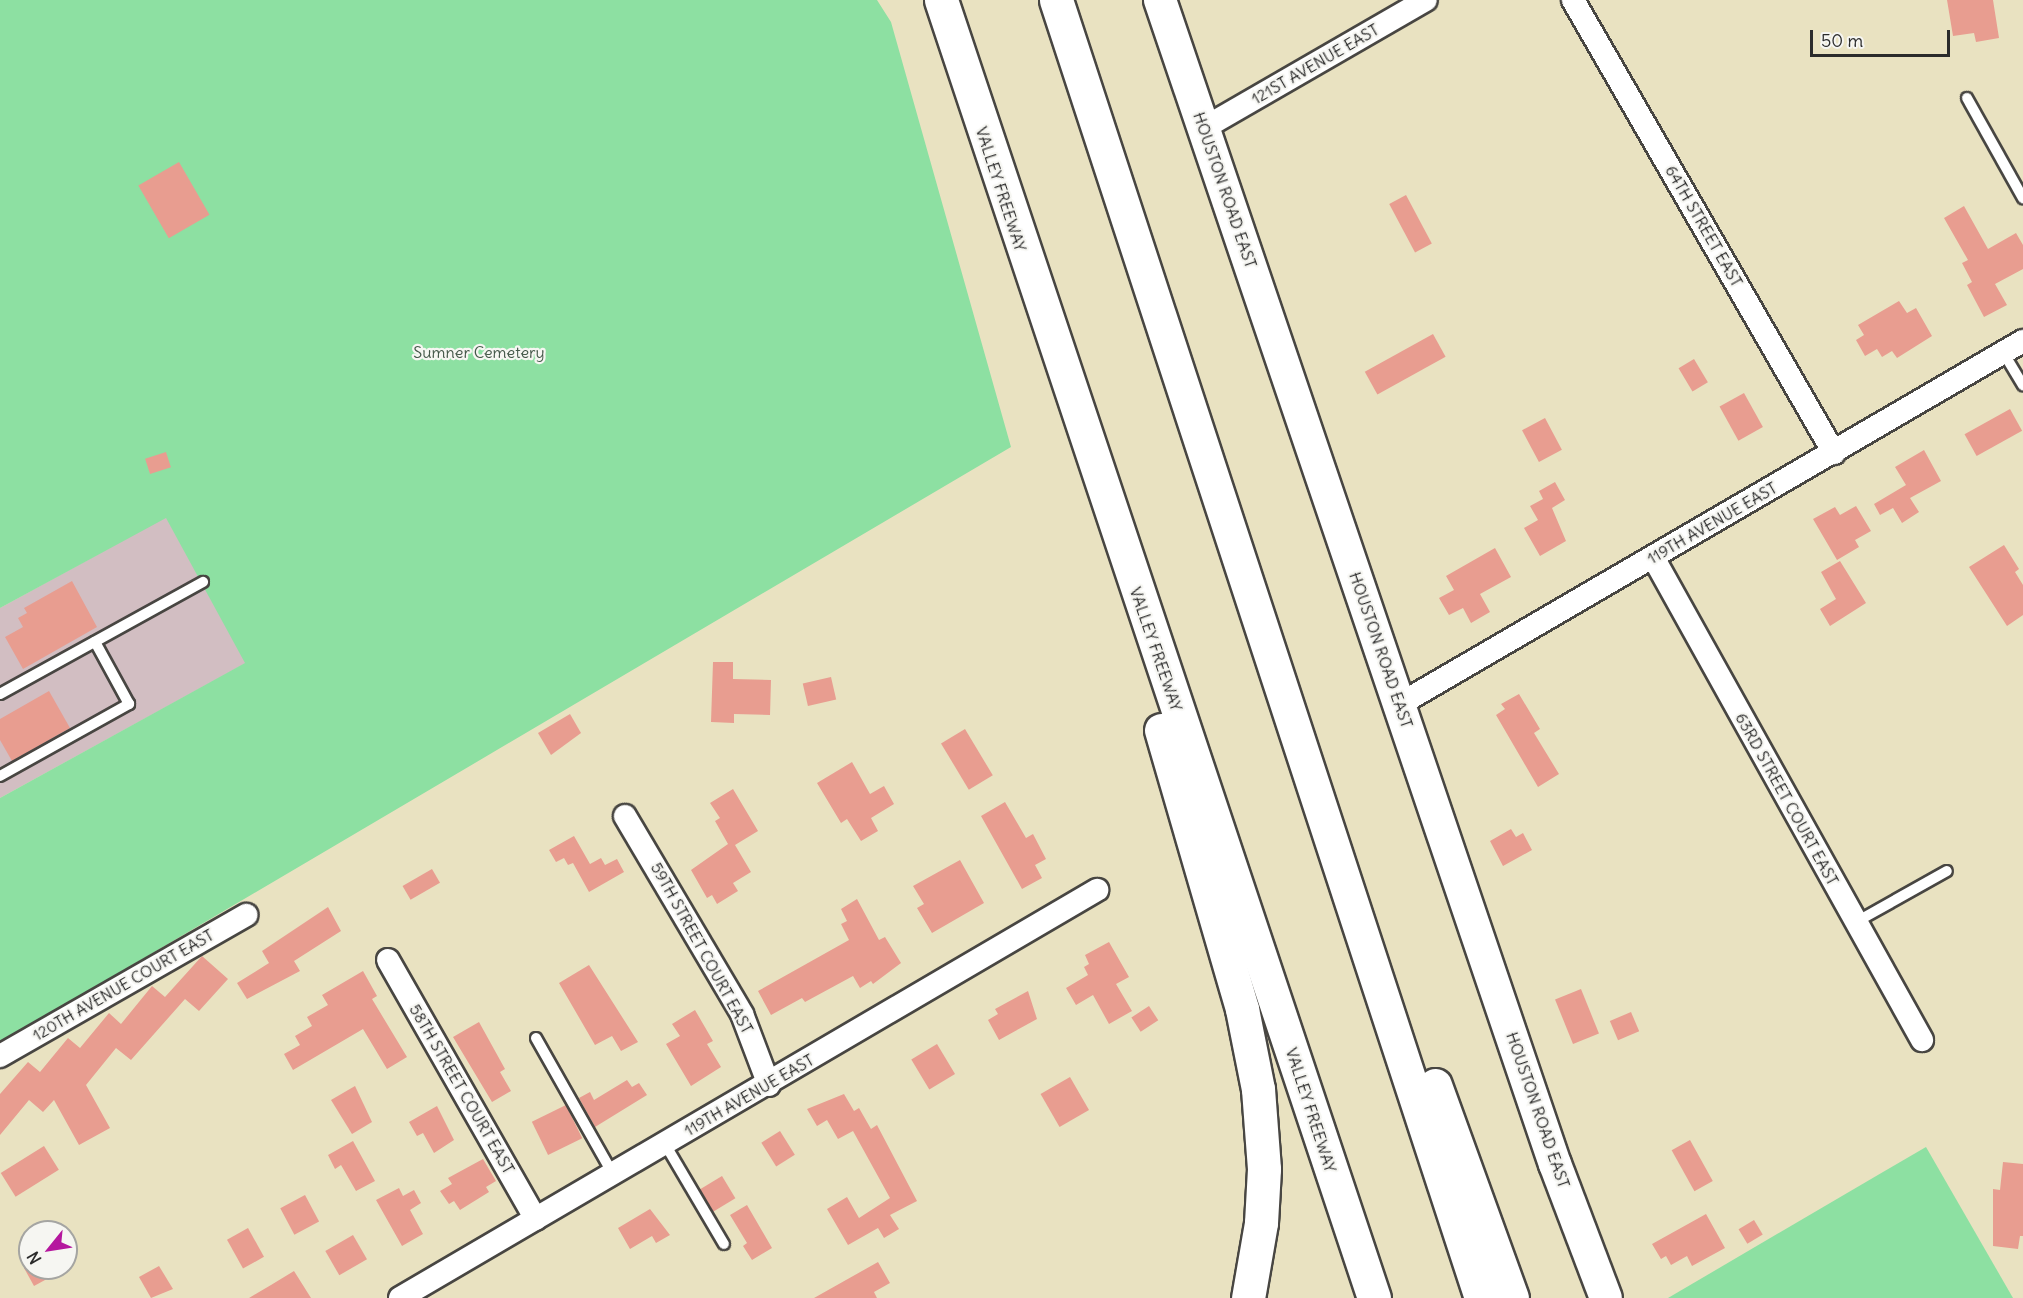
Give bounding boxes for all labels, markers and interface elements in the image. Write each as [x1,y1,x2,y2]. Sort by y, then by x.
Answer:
scale bar [1813,18,1952,56]
street label: 121ST AVENUE EAST [1248,20,1382,108]
text: 50 m [1821,29,1863,52]
street label: HOUSTON ROAD EAST [1189,109,1261,271]
street label: VALLEY FREEWAY [972,124,1030,254]
street label: 64TH STREET EAST [1661,162,1747,290]
park label: Sumner Cemetery [413,342,545,362]
street label: 119TH AVENUE EAST [1644,478,1780,568]
street label: HOUSTON ROAD EAST [1345,569,1417,731]
street label: VALLEY FREEWAY [1126,584,1186,714]
street label: 63RD STREET COURT EAST [1731,709,1843,889]
street label: 59TH STREET COURT EAST [647,859,757,1037]
street label: 120TH AVENUE COURT EAST [29,925,217,1045]
street label: 58TH STREET COURT EAST [406,1001,518,1177]
street label: HOUSTON ROAD EAST [1502,1029,1574,1191]
street label: VALLEY FREEWAY [1282,1045,1340,1175]
street label: 119TH AVENUE EAST [681,1050,817,1140]
north arrow [18,1220,78,1280]
text: N [23,1248,46,1268]

